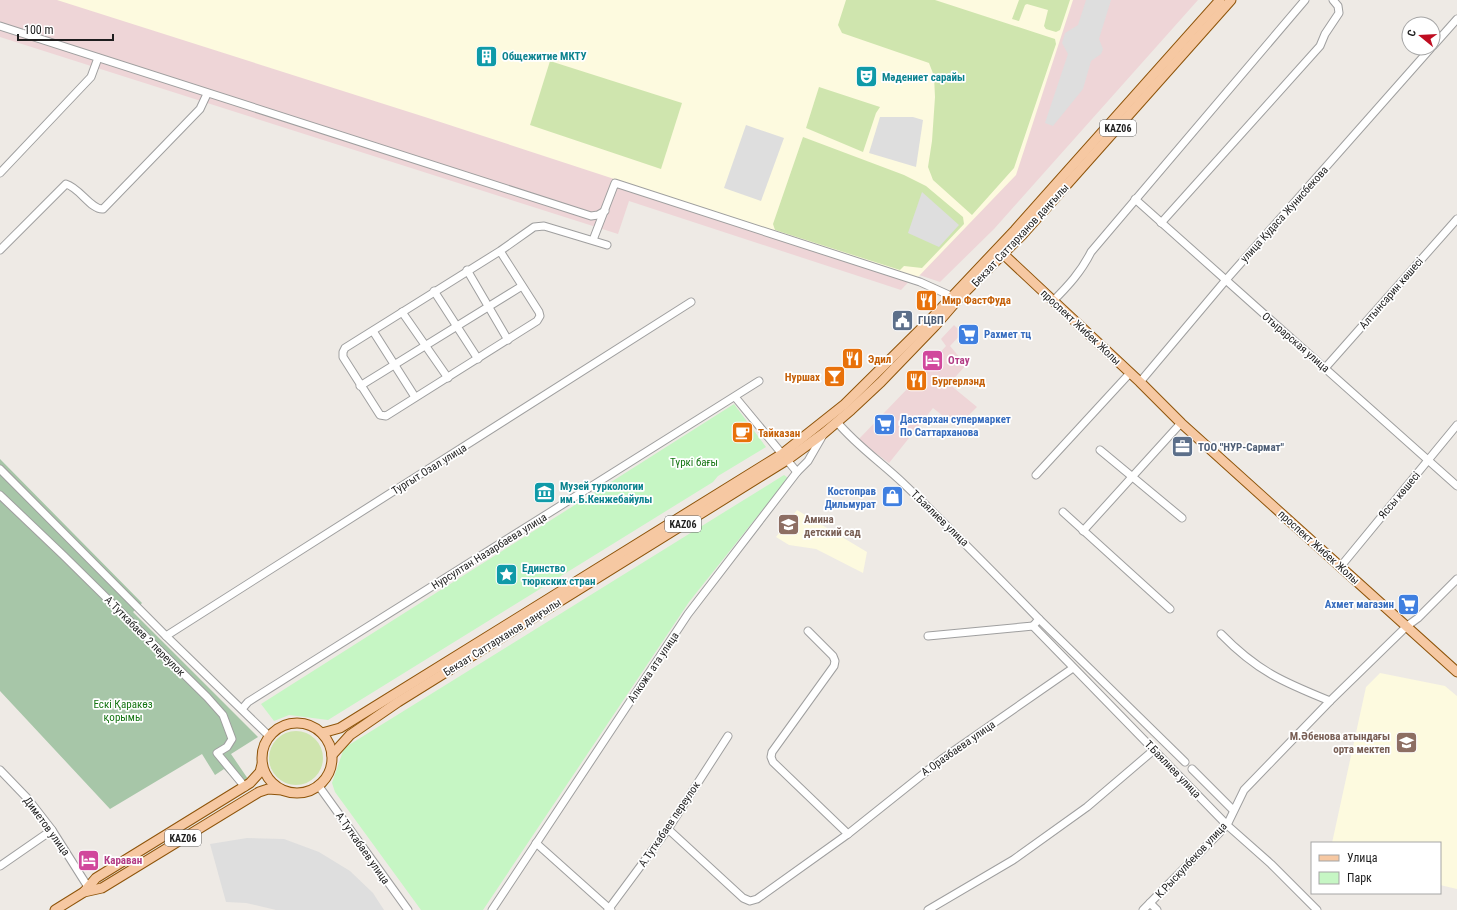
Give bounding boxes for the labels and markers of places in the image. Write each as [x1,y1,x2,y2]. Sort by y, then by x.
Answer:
building icon: Общежитие МКТУ [474,43,500,69]
place label: Общежитие МКТУ [502,50,587,63]
theatre icon: Мәдениет сарайы [853,64,879,90]
place label: Мәдениет сарайы [882,71,965,84]
restaurant icon: Мир ФастФуда [914,287,940,313]
place label: Мир ФастФуда [942,294,1011,307]
public building icon: ГЦВП [890,307,916,333]
place label: ГЦВП [918,314,944,327]
supermarket icon: Рахмет тц [956,321,982,347]
place label: Рахмет тц [984,328,1031,341]
restaurant icon: Эдил [839,346,865,372]
hotel icon: Отау [919,347,945,373]
place label: Эдил [868,353,891,366]
place label: Отау [948,354,970,367]
bar icon: Нуршах [822,364,848,390]
restaurant icon: Бургерлэнд [904,368,930,394]
place label: Нуршах [785,371,820,384]
place label: Бургерлэнд [932,375,985,388]
supermarket icon: Дастархан супермаркет По Саттарханова [871,412,897,438]
place label: Дастархан супермаркет По Саттарханова [900,413,1011,439]
cafe icon: Тайказан [730,420,756,446]
place label: Тайказан [758,427,800,440]
office icon: ТОО "НУР-Сармат" [1169,434,1195,460]
place label: ТОО "НУР-Сармат" [1198,441,1285,454]
museum icon: Музей туркологии им. Б.Кенжебайулы [532,479,558,505]
place label: Музей туркологии им. Б.Кенжебайулы [560,480,652,506]
shop icon: Костоправ Дильмурат [879,484,905,510]
place label: Костоправ Дильмурат [825,485,877,511]
school or university icon: Амина детский сад [776,512,802,538]
place label: Амина детский сад [804,513,861,539]
place icon: Единство тюркских стран [493,561,519,587]
place label: Единство тюркских стран [522,562,595,588]
supermarket icon: Ахмет магазин [1396,591,1422,617]
place label: Ахмет магазин [1325,598,1394,611]
school or university icon: М.Әбенова атындағы орта мектеп [1393,729,1419,755]
place label: М.Әбенова атындағы орта мектеп [1290,730,1390,756]
hotel icon: Караван [76,847,102,873]
place label: Караван [104,854,142,867]

